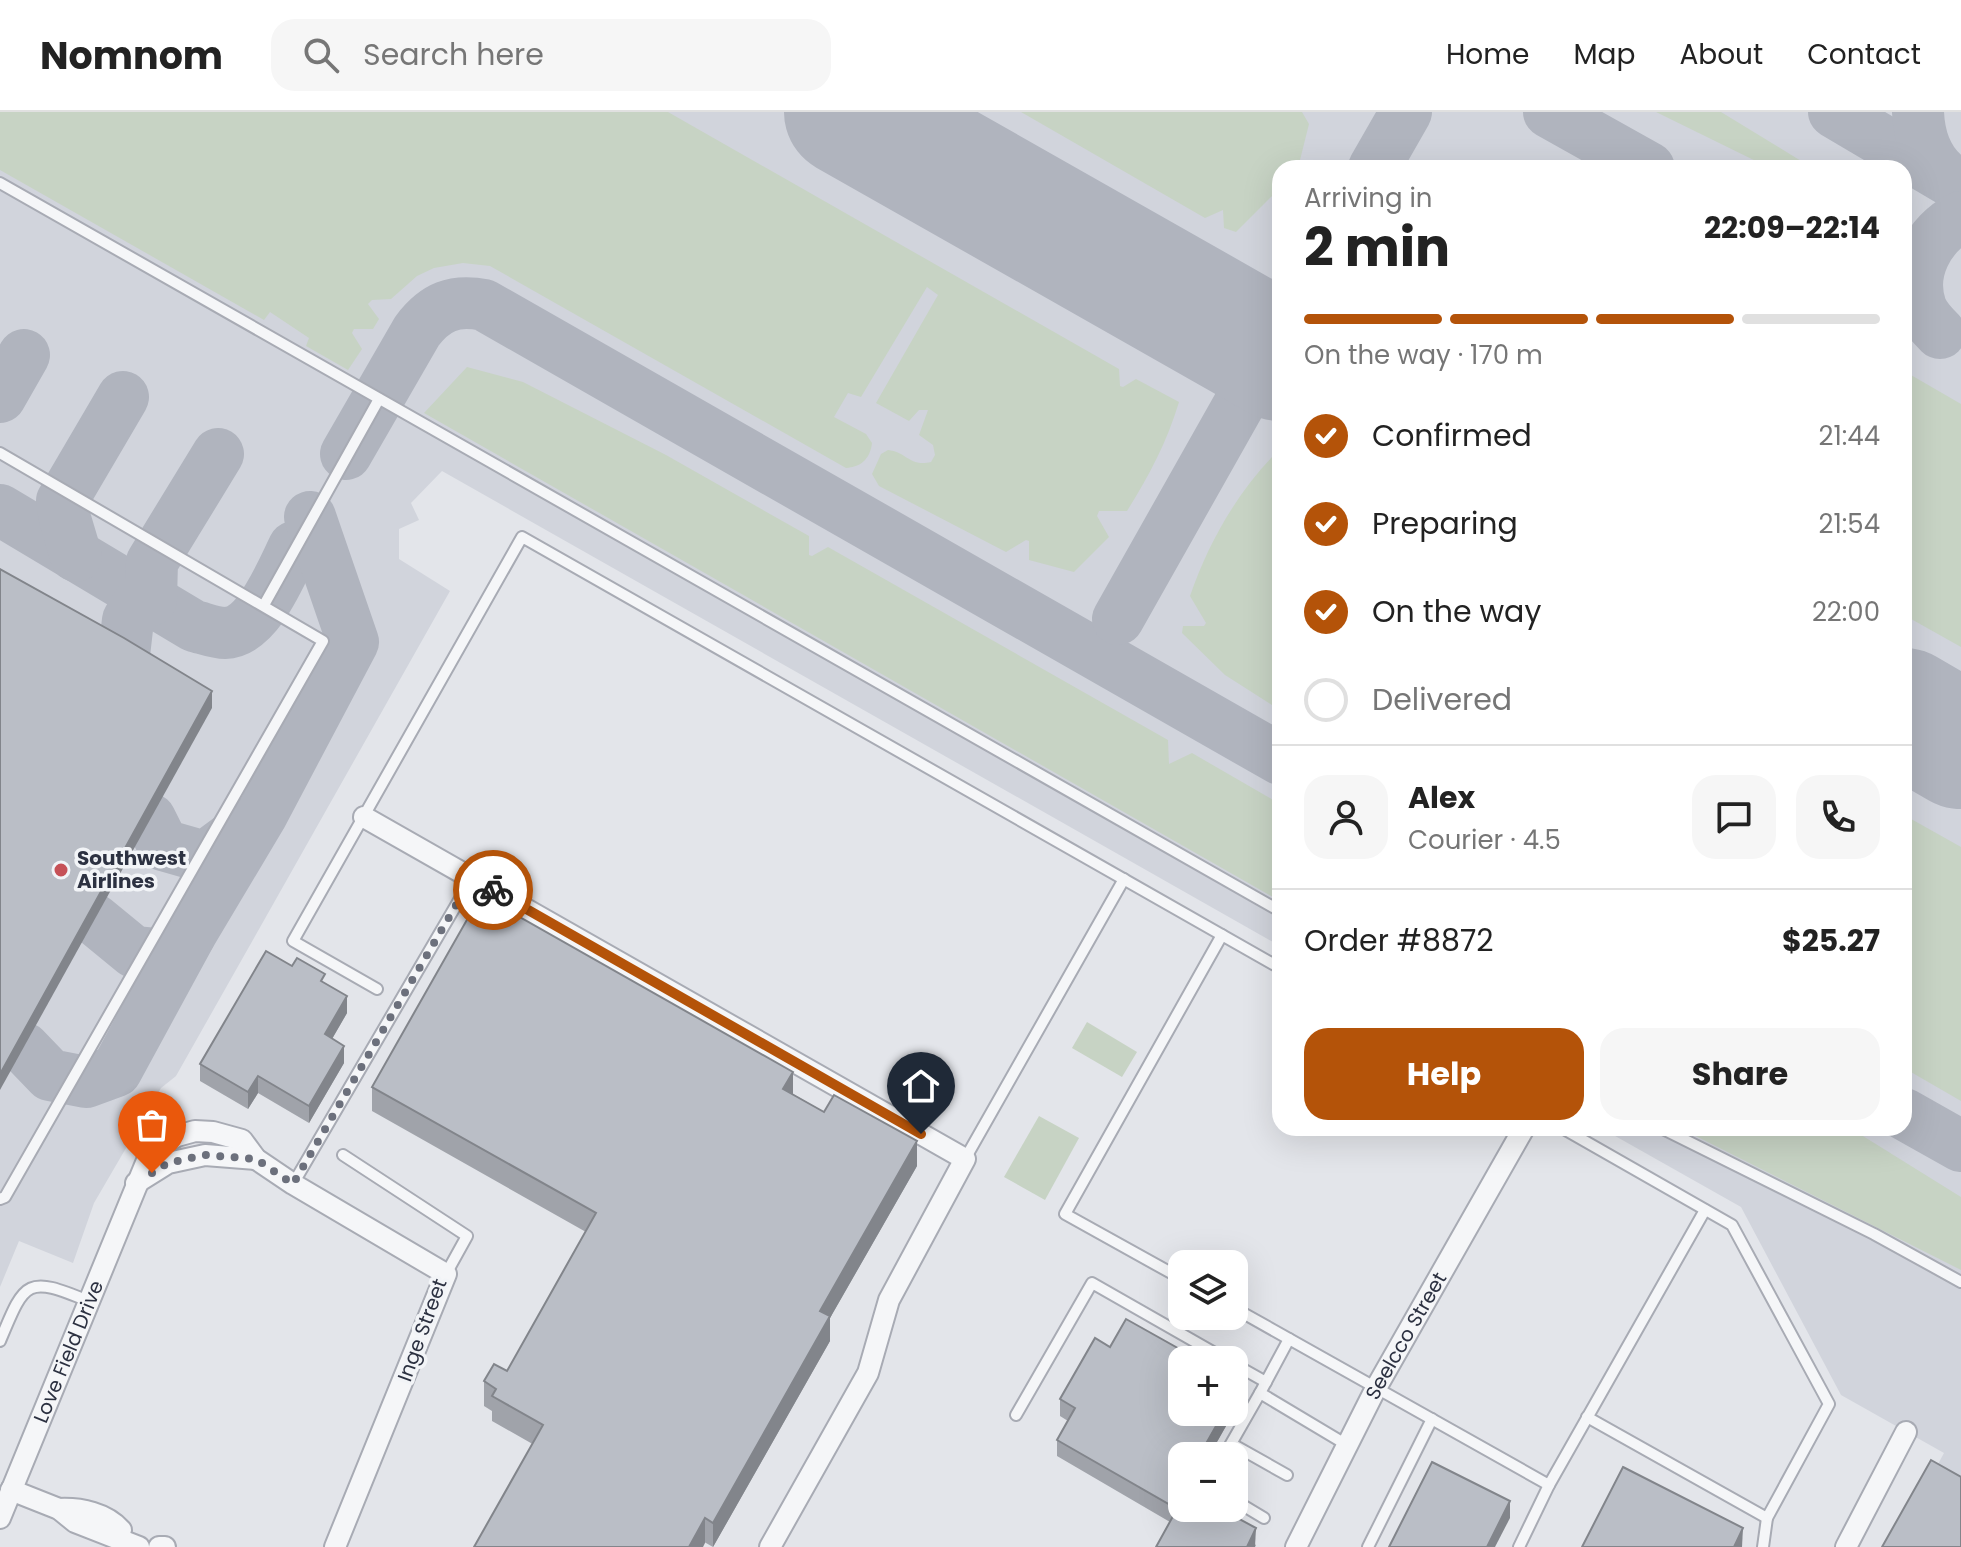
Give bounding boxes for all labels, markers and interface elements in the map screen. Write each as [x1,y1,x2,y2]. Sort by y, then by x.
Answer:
search box [271,19,831,91]
text: Nomnom [40,29,223,82]
icon: search [299,33,343,77]
text: Search here [363,33,544,76]
text: Home [1446,35,1529,74]
text: Map [1573,35,1635,74]
text: About [1679,35,1763,74]
text: Contact [1807,35,1921,74]
text: Arriving in [1304,180,1433,216]
text: 22:09–22:14 [1704,206,1880,249]
text: 2 min [1304,211,1450,284]
text: On the way · 170 m [1304,337,1543,373]
icon: check [1304,414,1348,458]
text: Confirmed [1372,414,1532,457]
text: 21:44 [1818,418,1880,454]
icon: check [1304,502,1348,546]
text: Preparing [1372,502,1518,545]
text: 21:54 [1819,506,1880,542]
icon: check [1304,590,1348,634]
text: On the way [1372,590,1541,633]
text: 22:00 [1812,594,1880,630]
text: Delivered [1372,678,1512,721]
button: person [1304,775,1388,859]
button: chat [1692,775,1776,859]
button: phone [1796,775,1880,859]
text: Alex [1408,776,1475,819]
text: Courier · 4.5 [1408,822,1561,858]
place label: Southwest Airlines [77,844,186,895]
courier [453,850,533,930]
marker: Southwest Airlines [52,861,70,879]
icon: bike [471,868,515,912]
text: Order #8872 [1304,919,1494,962]
text: $25.27 [1782,919,1880,962]
button: Help [1304,1028,1584,1120]
button: Share [1600,1028,1880,1120]
pin [887,1052,955,1134]
icon: home [899,1064,943,1108]
pin [118,1091,186,1173]
icon: bag [130,1103,174,1147]
map controls [1168,1250,1248,1522]
button: layers [1168,1250,1248,1330]
street label: Seelcco Street [1358,1267,1453,1404]
street label: Inge Street [390,1275,454,1385]
street label: Love Field Drive [27,1276,110,1427]
button: + [1168,1346,1248,1426]
button: − [1168,1442,1248,1522]

